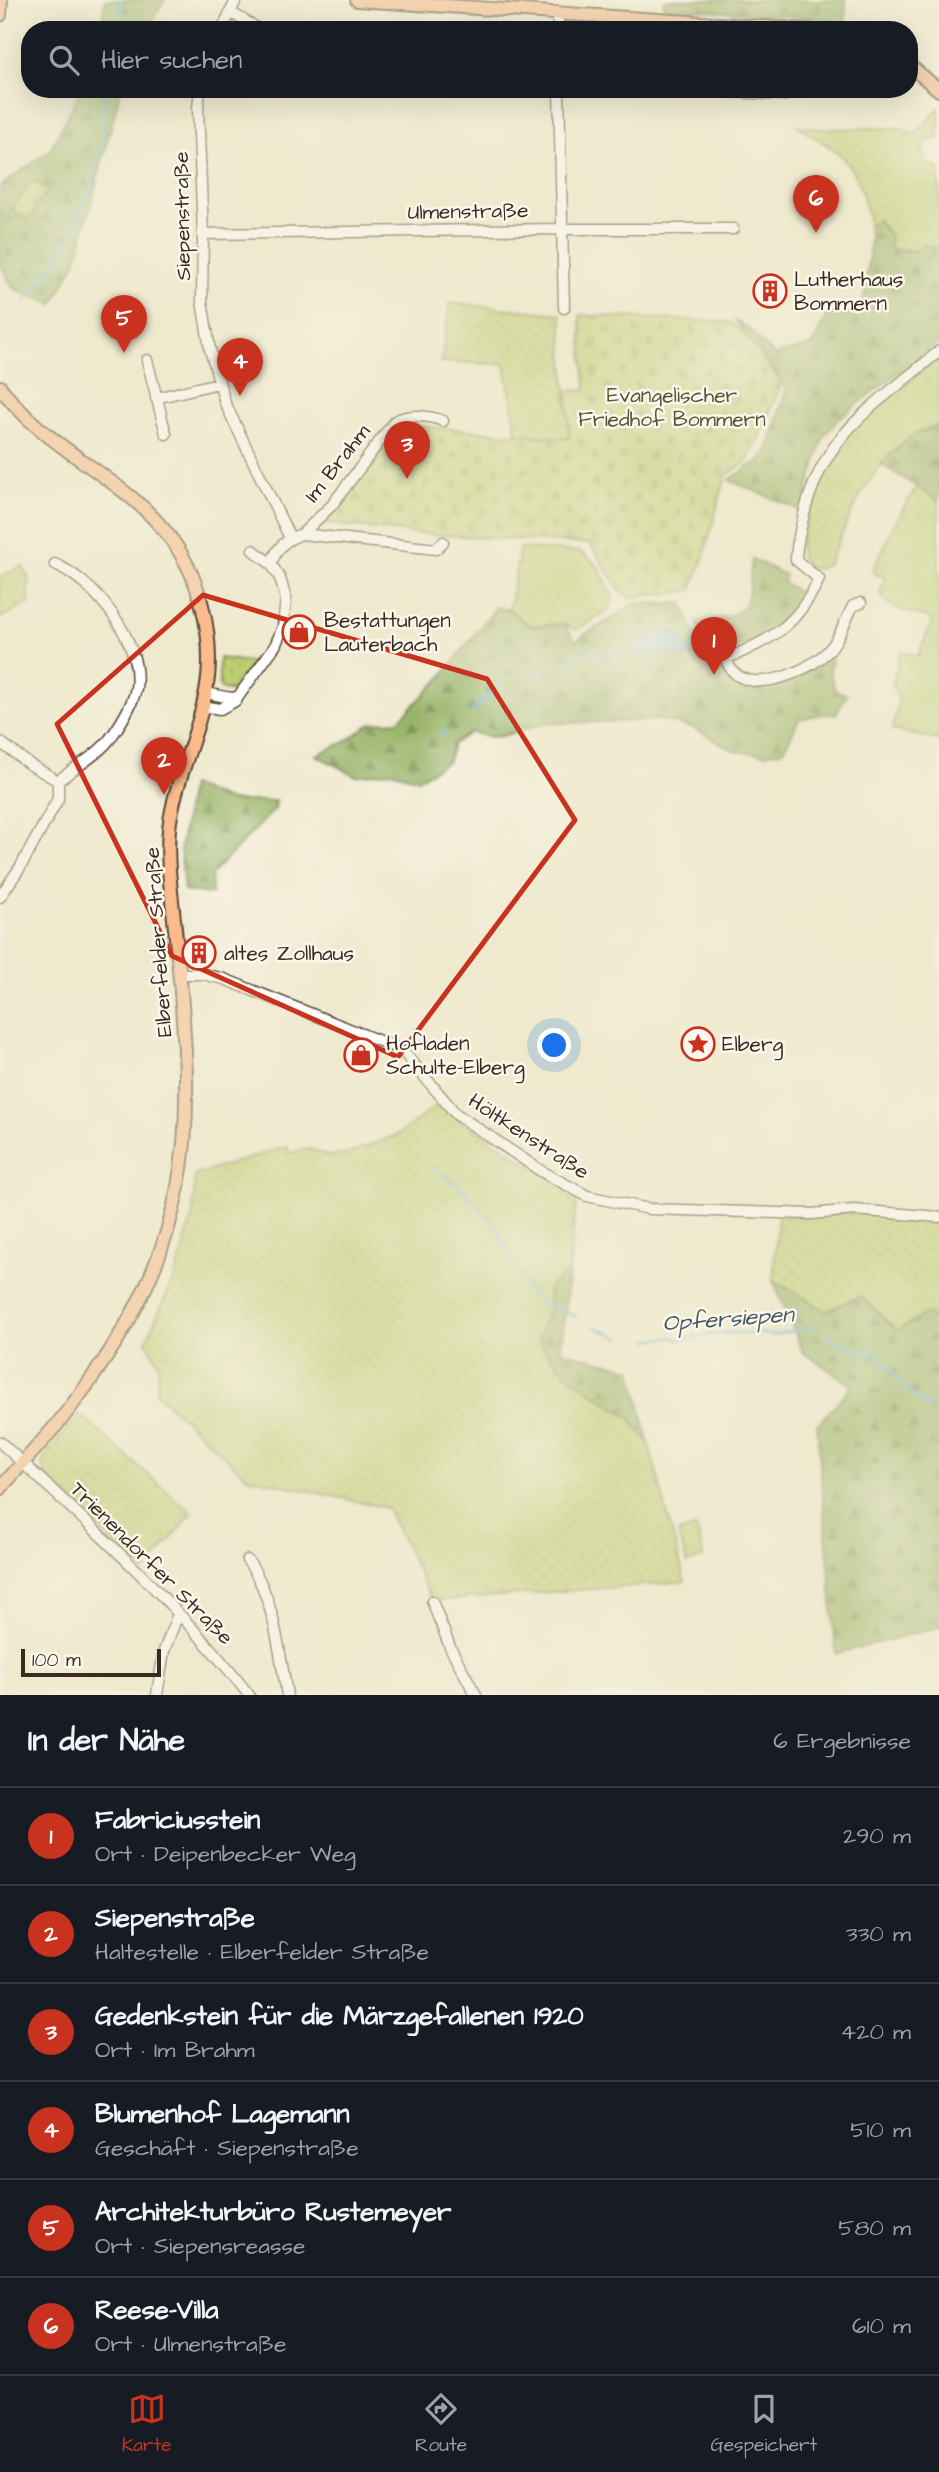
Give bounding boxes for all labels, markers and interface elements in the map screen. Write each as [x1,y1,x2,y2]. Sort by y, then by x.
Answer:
search box [21,21,918,98]
icon: search [45,41,83,79]
text: Hier suchen [101,42,242,78]
street label: Siepenstraße [167,151,199,281]
pin: 6 [793,175,839,233]
street label: Ulmenstraße [407,196,529,227]
place label: Lutherhaus Bommern [794,265,903,318]
building icon: Lutherhaus Bommern [751,272,789,310]
pin: 5 [101,295,147,353]
pin: 4 [217,338,263,396]
park label: Evangelischer Friedhof Bommern [578,381,766,434]
street label: Im Brahm [298,418,378,508]
pin: 3 [384,421,430,479]
place label: Bestattungen Lauterbach [324,606,451,659]
shop icon: Bestattungen Lauterbach [280,613,318,651]
pin: 1 [691,617,737,675]
pin: 2 [141,737,187,795]
street label: Elberfelder Straße [137,846,180,1038]
building icon: altes Zollhaus [180,934,218,972]
place label: altes Zollhaus [224,939,354,968]
place icon: Elberg [679,1025,717,1063]
your location [537,1028,571,1062]
place label: Hofladen Schulte-Elberg [386,1029,525,1084]
place label: Elberg [722,1030,783,1061]
shop icon: Hofladen Schulte-Elberg [342,1036,380,1074]
street label: Höltkenstraße [463,1086,595,1186]
water label: Opfersiepen [662,1298,797,1340]
street label: Trienendorfer Straße [64,1475,240,1651]
scale bar [21,1646,161,1678]
text: 100 m [32,1647,81,1674]
text: In der Nähe [28,1720,185,1762]
text: 6 Ergebnisse [773,1725,911,1757]
text: Fabriciusstein [95,1802,260,1838]
text: 1 [50,1820,52,1852]
text: 290 m [843,1820,911,1852]
text: Ort · Deipenbecker Weg [95,1838,356,1870]
text: Siepenstraße [95,1900,255,1936]
text: 2 [44,1918,58,1950]
text: 330 m [846,1918,911,1950]
text: Haltestelle · Elberfelder Straße [95,1936,429,1968]
text: Gedenkstein für die Märzgefallenen 1920 [95,1998,584,2034]
text: 3 [45,2016,57,2048]
text: 420 m [841,2016,911,2048]
text: Ort · Im Brahm [95,2034,255,2066]
text: Blumenhof Lagemann [95,2096,350,2132]
text: 4 [43,2114,59,2146]
text: 510 m [850,2114,911,2146]
text: Geschäft · Siepenstraße [95,2132,359,2164]
text: Architekturbüro Rustemeyer [95,2194,451,2230]
text: 5 [43,2212,59,2244]
text: 580 m [838,2212,911,2244]
text: Ort · Siepensreasse [95,2230,305,2262]
text: Reese-Villa [95,2292,219,2328]
text: 6 [44,2310,58,2342]
text: 610 m [852,2310,911,2342]
text: Ort · Ulmenstraße [95,2328,286,2360]
tab: Karte [122,2390,171,2459]
tab: Route [415,2390,467,2459]
tab: Gespeichert [711,2390,817,2459]

